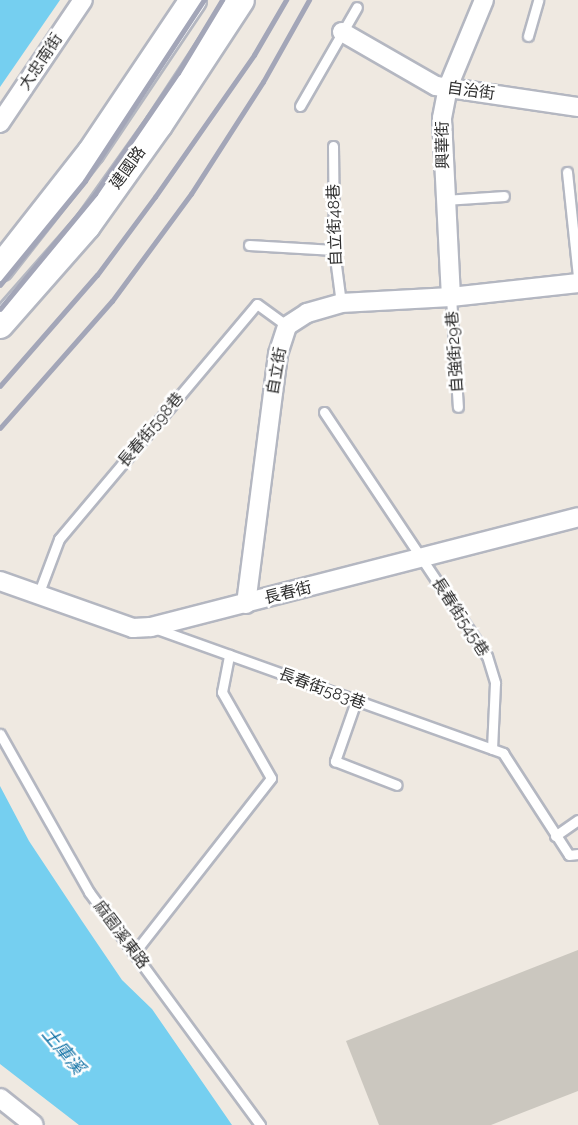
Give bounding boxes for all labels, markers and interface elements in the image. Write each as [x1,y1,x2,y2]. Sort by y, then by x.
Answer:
street label: 大忠南街 [15,30,67,94]
street label: 自治街 [446,78,496,104]
street label: 興華街 [433,121,453,169]
street label: 建國路 [106,143,150,193]
street label: 自立街48巷 [324,184,346,266]
street label: 自強街29巷 [443,311,467,393]
street label: 自立街 [263,346,291,396]
street label: 長春街598巷 [114,389,188,471]
street label: 長春街545巷 [427,574,493,660]
street label: 長春街 [262,578,314,608]
street label: 長春街583巷 [276,664,368,714]
street label: 麻園溪東路 [89,897,153,973]
water label: 土庫溪 [37,1023,89,1079]

